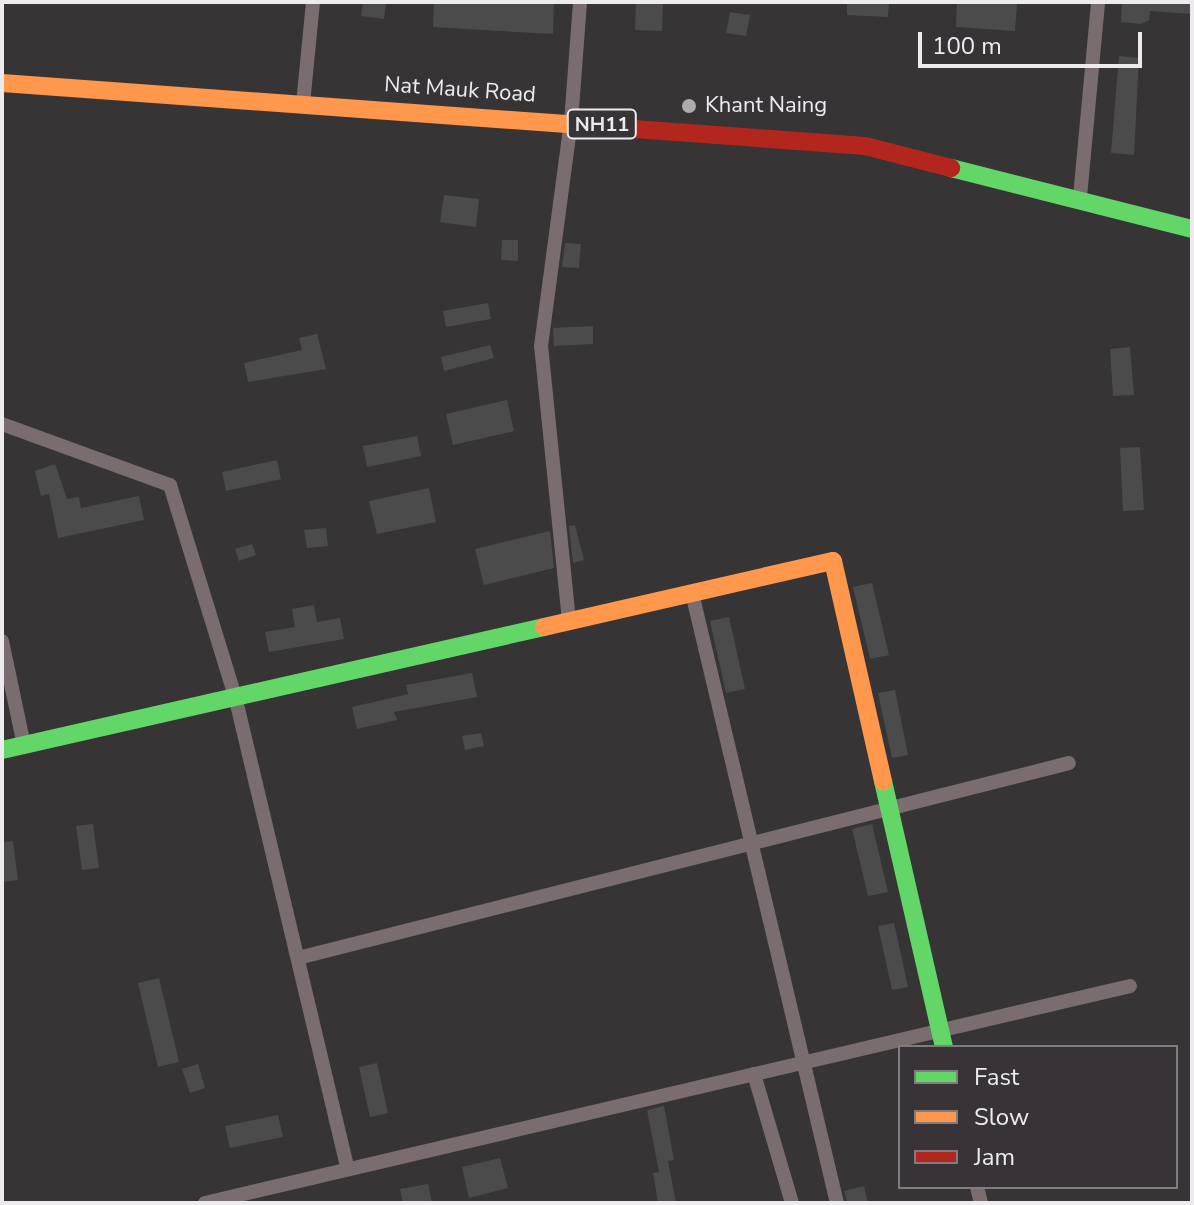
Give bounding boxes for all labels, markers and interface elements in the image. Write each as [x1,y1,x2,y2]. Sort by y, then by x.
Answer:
scale bar [922,16,1146,66]
text: 100 m [932,30,1002,62]
street label: Nat Mauk Road [383,72,537,108]
place label: Khant Naing [705,93,827,119]
marker: Khant Naing [680,97,698,115]
road number: NH11 [566,108,638,140]
legend [898,1045,1178,1189]
text: Fast [974,1061,1019,1093]
text: Slow [974,1101,1029,1133]
text: Jam [974,1141,1015,1173]

